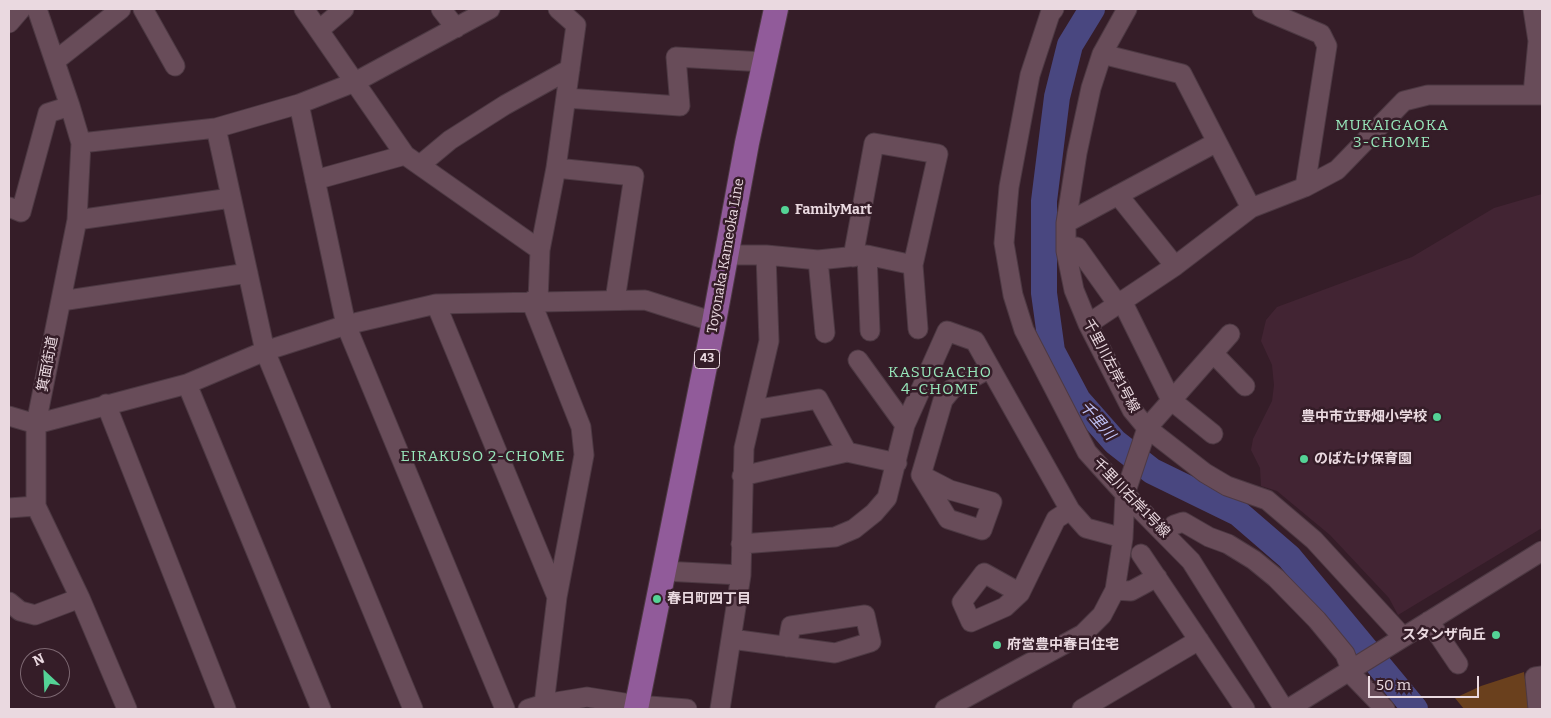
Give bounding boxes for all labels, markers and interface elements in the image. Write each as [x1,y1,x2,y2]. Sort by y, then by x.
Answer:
district label: MUKAIGAOKA 3-CHOME [1334,117,1450,152]
street label: Toyonaka Kameoka Line [704,177,748,335]
place label: FamilyMart [795,202,872,218]
marker: FamilyMart [779,204,791,216]
street label: 千里川左岸1号線 [1079,316,1143,416]
street label: 箕面街道 [34,335,62,393]
road number: 43 [694,349,720,368]
district label: KASUGACHO 4-CHOME [887,364,993,399]
water label: 千里川 [1075,398,1119,444]
place label: 豊中市立野畑小学校 [1301,409,1427,425]
marker: 豊中市立野畑小学校 [1431,411,1443,423]
district label: EIRAKUSO 2-CHOME [398,448,568,466]
place label: のばたけ保育園 [1314,451,1412,467]
marker: のばたけ保育園 [1298,453,1310,465]
street label: 千里川右岸1号線 [1089,455,1173,541]
place label: 春日町四丁目 [667,591,751,607]
marker: 春日町四丁目 [651,593,663,605]
place label: スタンザ向丘 [1402,627,1486,643]
marker: スタンザ向丘 [1490,629,1502,641]
place label: 府営豊中春日住宅 [1007,637,1119,653]
marker: 府営豊中春日住宅 [991,639,1003,651]
north arrow [20,648,70,698]
text: N [30,650,47,670]
scale bar [1371,666,1482,698]
text: 50 m [1376,676,1411,694]

